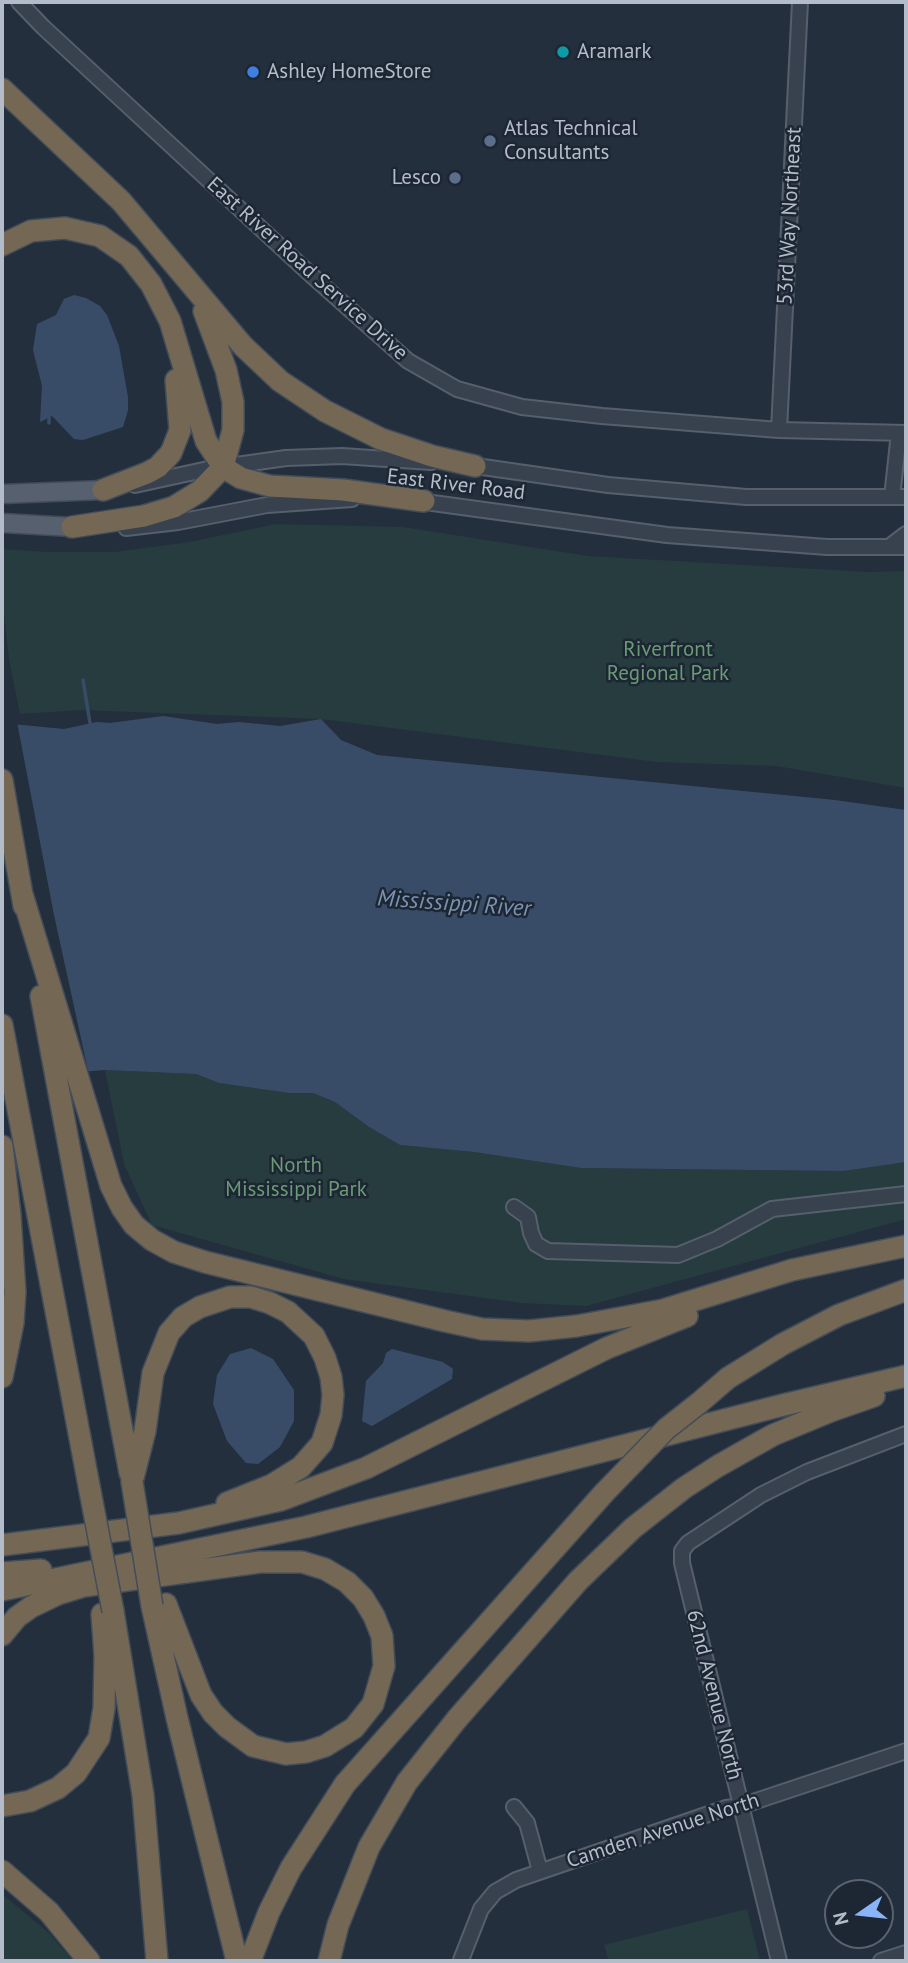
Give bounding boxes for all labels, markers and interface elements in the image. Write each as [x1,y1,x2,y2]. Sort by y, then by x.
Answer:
place label: Aramark [577,39,652,65]
marker: Aramark [555,44,571,60]
place label: Ashley HomeStore [267,59,432,85]
marker: Ashley HomeStore [245,64,261,80]
place label: Atlas Technical Consultants [504,116,638,166]
street label: 53rd Way Northeast [773,126,807,306]
marker: Atlas Technical Consultants [482,133,498,149]
place label: Lesco [392,165,441,191]
marker: Lesco [447,170,463,186]
street label: East River Road Service Drive [201,172,413,366]
street label: East River Road [385,464,527,506]
park label: Riverfront Regional Park [607,637,729,687]
water label: Mississippi River [376,885,532,923]
park label: North Mississippi Park [225,1153,367,1203]
street label: 62nd Avenue North [681,1607,747,1783]
street label: Camden Avenue North [563,1788,763,1874]
north arrow [824,1879,894,1949]
text: N [827,1910,854,1928]

